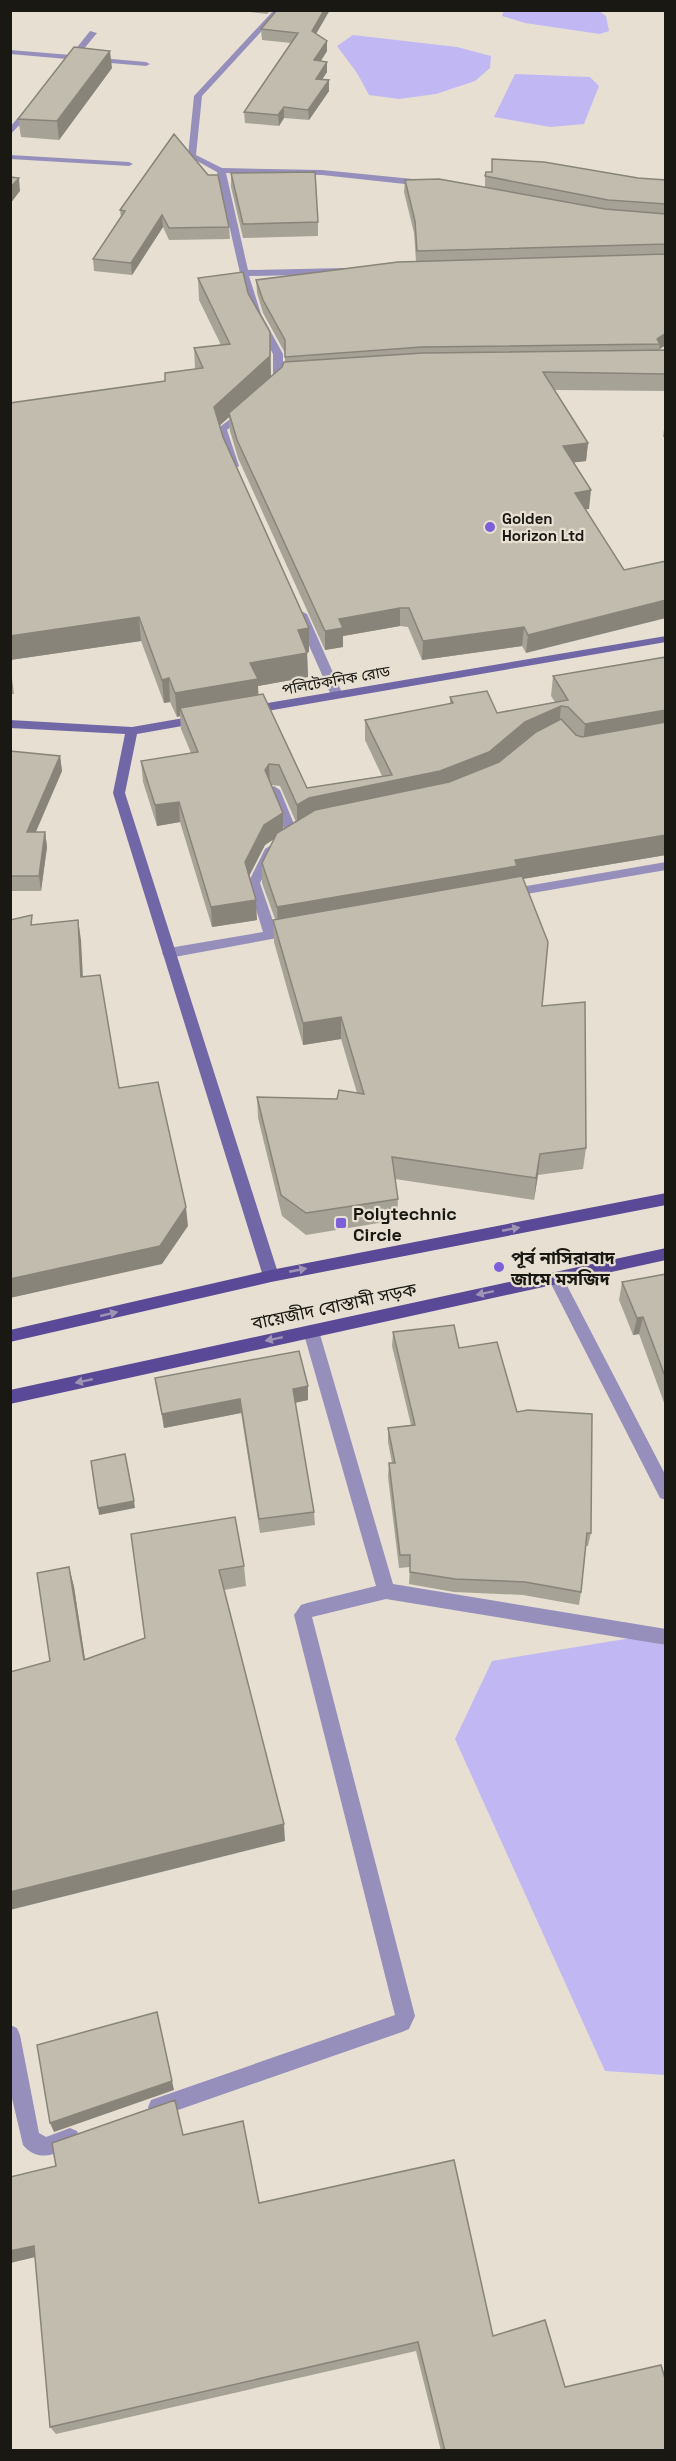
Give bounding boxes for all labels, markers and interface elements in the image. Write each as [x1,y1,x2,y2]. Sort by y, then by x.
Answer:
place label: Golden Horizon Ltd [502,509,584,545]
marker: Golden Horizon Ltd [483,520,497,534]
street label: পলিটেকনিক রোড [280,661,392,699]
place label: Polytechnic Circle [353,1202,457,1246]
marker: Polytechnic Circle [334,1216,348,1230]
one-way arrow [501,1224,520,1233]
place label: পূর্ব নাসিরাবাদ জামে মসজিদ [510,1246,616,1290]
marker: পূর্ব নাসিরাবাদ জামে মসজিদ [492,1260,506,1274]
one-way arrow [289,1265,308,1274]
street label: বায়েজীদ বোস্তামী সড়ক [248,1277,419,1335]
one-way arrow [476,1289,495,1298]
one-way arrow [99,1309,118,1318]
one-way arrow [265,1335,284,1344]
one-way arrow [74,1377,93,1386]

